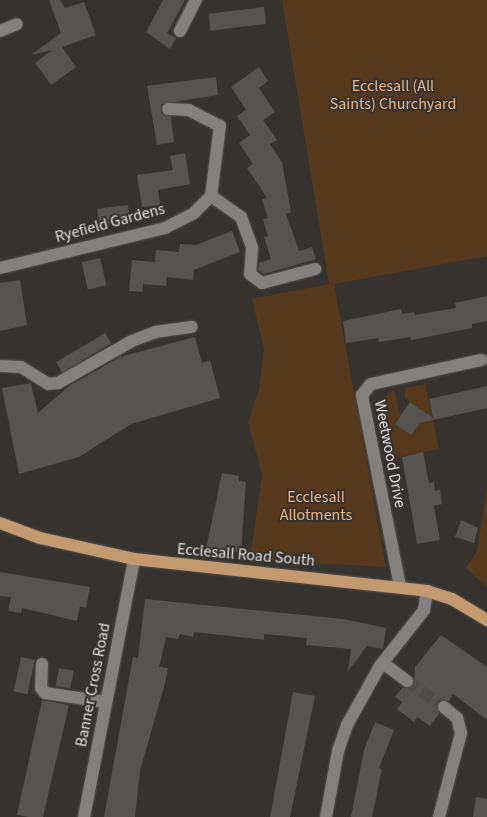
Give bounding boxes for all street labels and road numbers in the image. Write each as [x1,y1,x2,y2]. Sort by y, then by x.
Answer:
street label: Ryefield Gardens [53,199,167,247]
street label: Weetwood Drive [370,399,410,509]
street label: Ecclesall Road South [176,539,316,571]
street label: Banner Cross Road [72,621,114,749]

